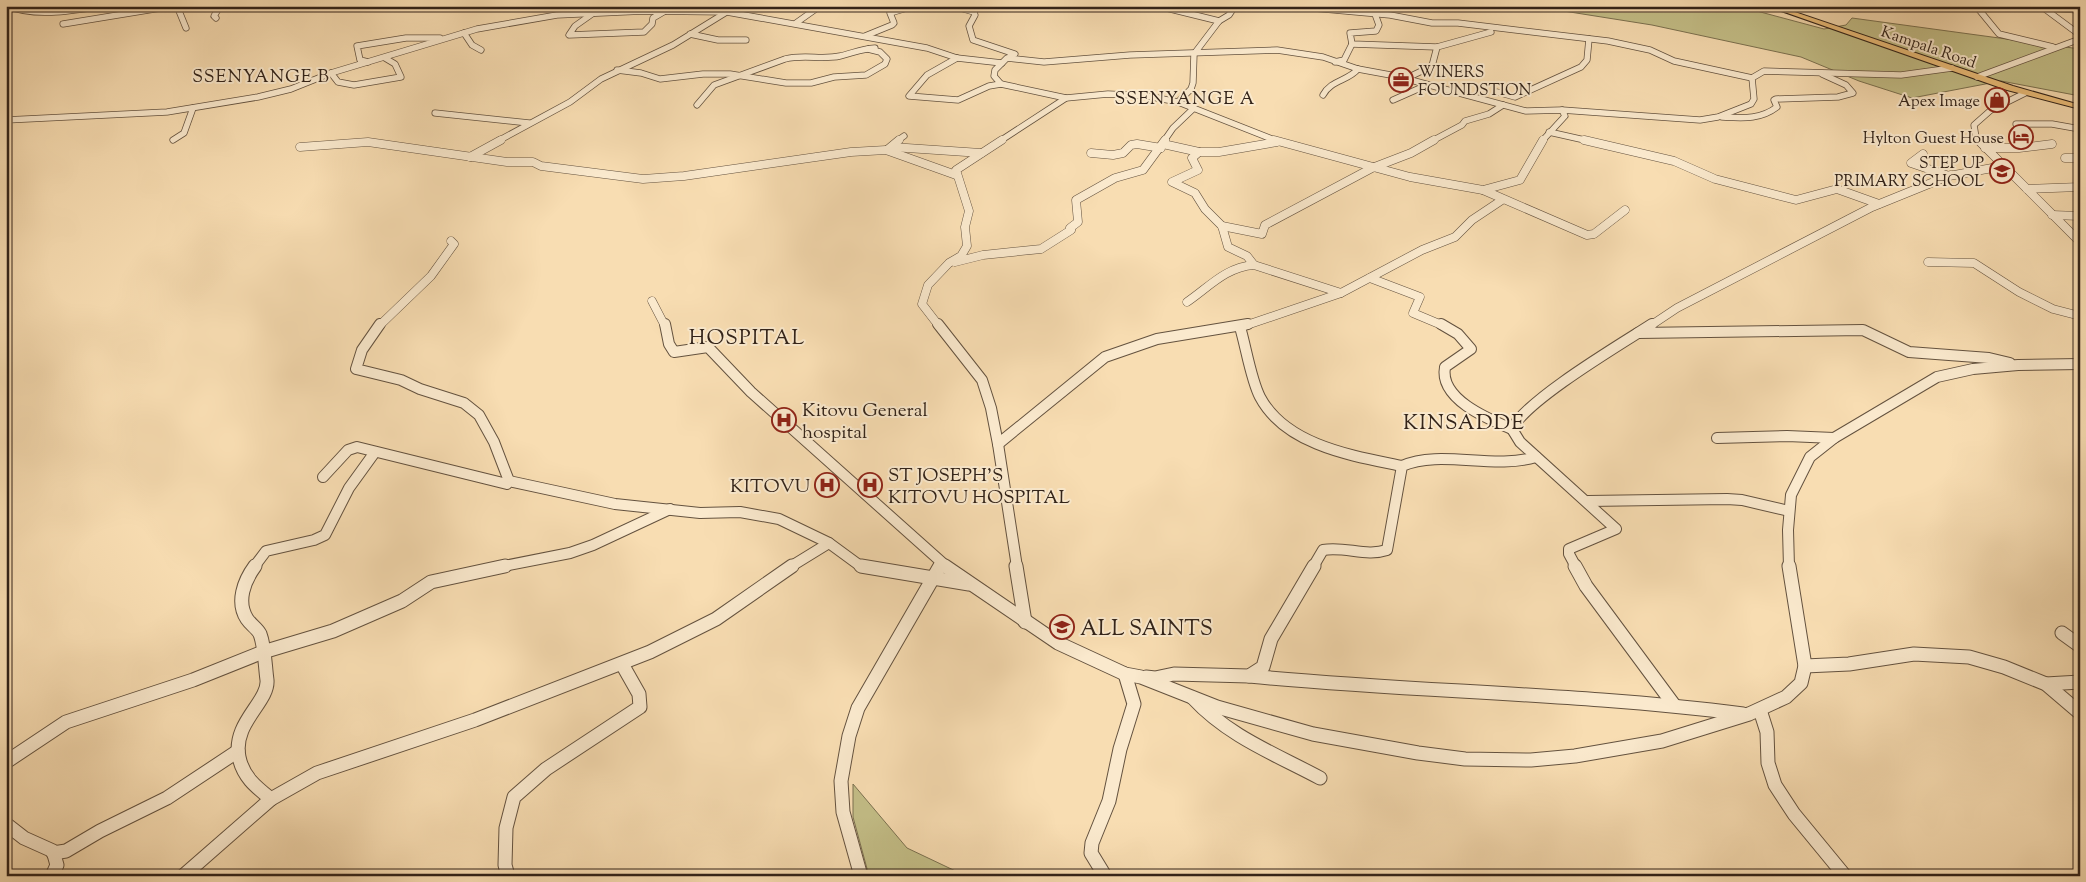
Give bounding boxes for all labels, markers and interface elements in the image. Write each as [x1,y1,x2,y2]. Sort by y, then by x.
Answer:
street label: Kampala Road [1877,21,1979,75]
place label: WINERS FOUNDSTION [1418,62,1531,103]
district label: SSENYANGE B [192,65,330,91]
office icon: WINERS FOUNDSTION [1388,67,1414,93]
district label: SSENYANGE A [1115,87,1255,113]
shop icon: Apex Image [1984,87,2010,113]
place label: Apex Image [1898,91,1980,114]
hotel icon: Hylton Guest House [2008,124,2034,150]
place label: Hylton Guest House [1863,128,2004,151]
place label: STEP UP PRIMARY SCHOOL [1834,153,1984,194]
school or university icon: STEP UP PRIMARY SCHOOL [1989,158,2015,184]
district label: HOSPITAL [689,324,805,354]
place label: Kitovu General hospital [802,398,928,447]
hospital icon: Kitovu General hospital [771,407,797,433]
district label: KINSADDE [1403,409,1525,439]
place label: ST JOSEPH'S KITOVU HOSPITAL [888,463,1071,512]
hospital icon: KITOVU [814,472,840,498]
hospital icon: ST JOSEPH'S KITOVU HOSPITAL [857,472,883,498]
place label: KITOVU [730,474,811,501]
school or university icon: ALL SAINTS [1049,614,1075,640]
place label: ALL SAINTS [1080,614,1213,646]

